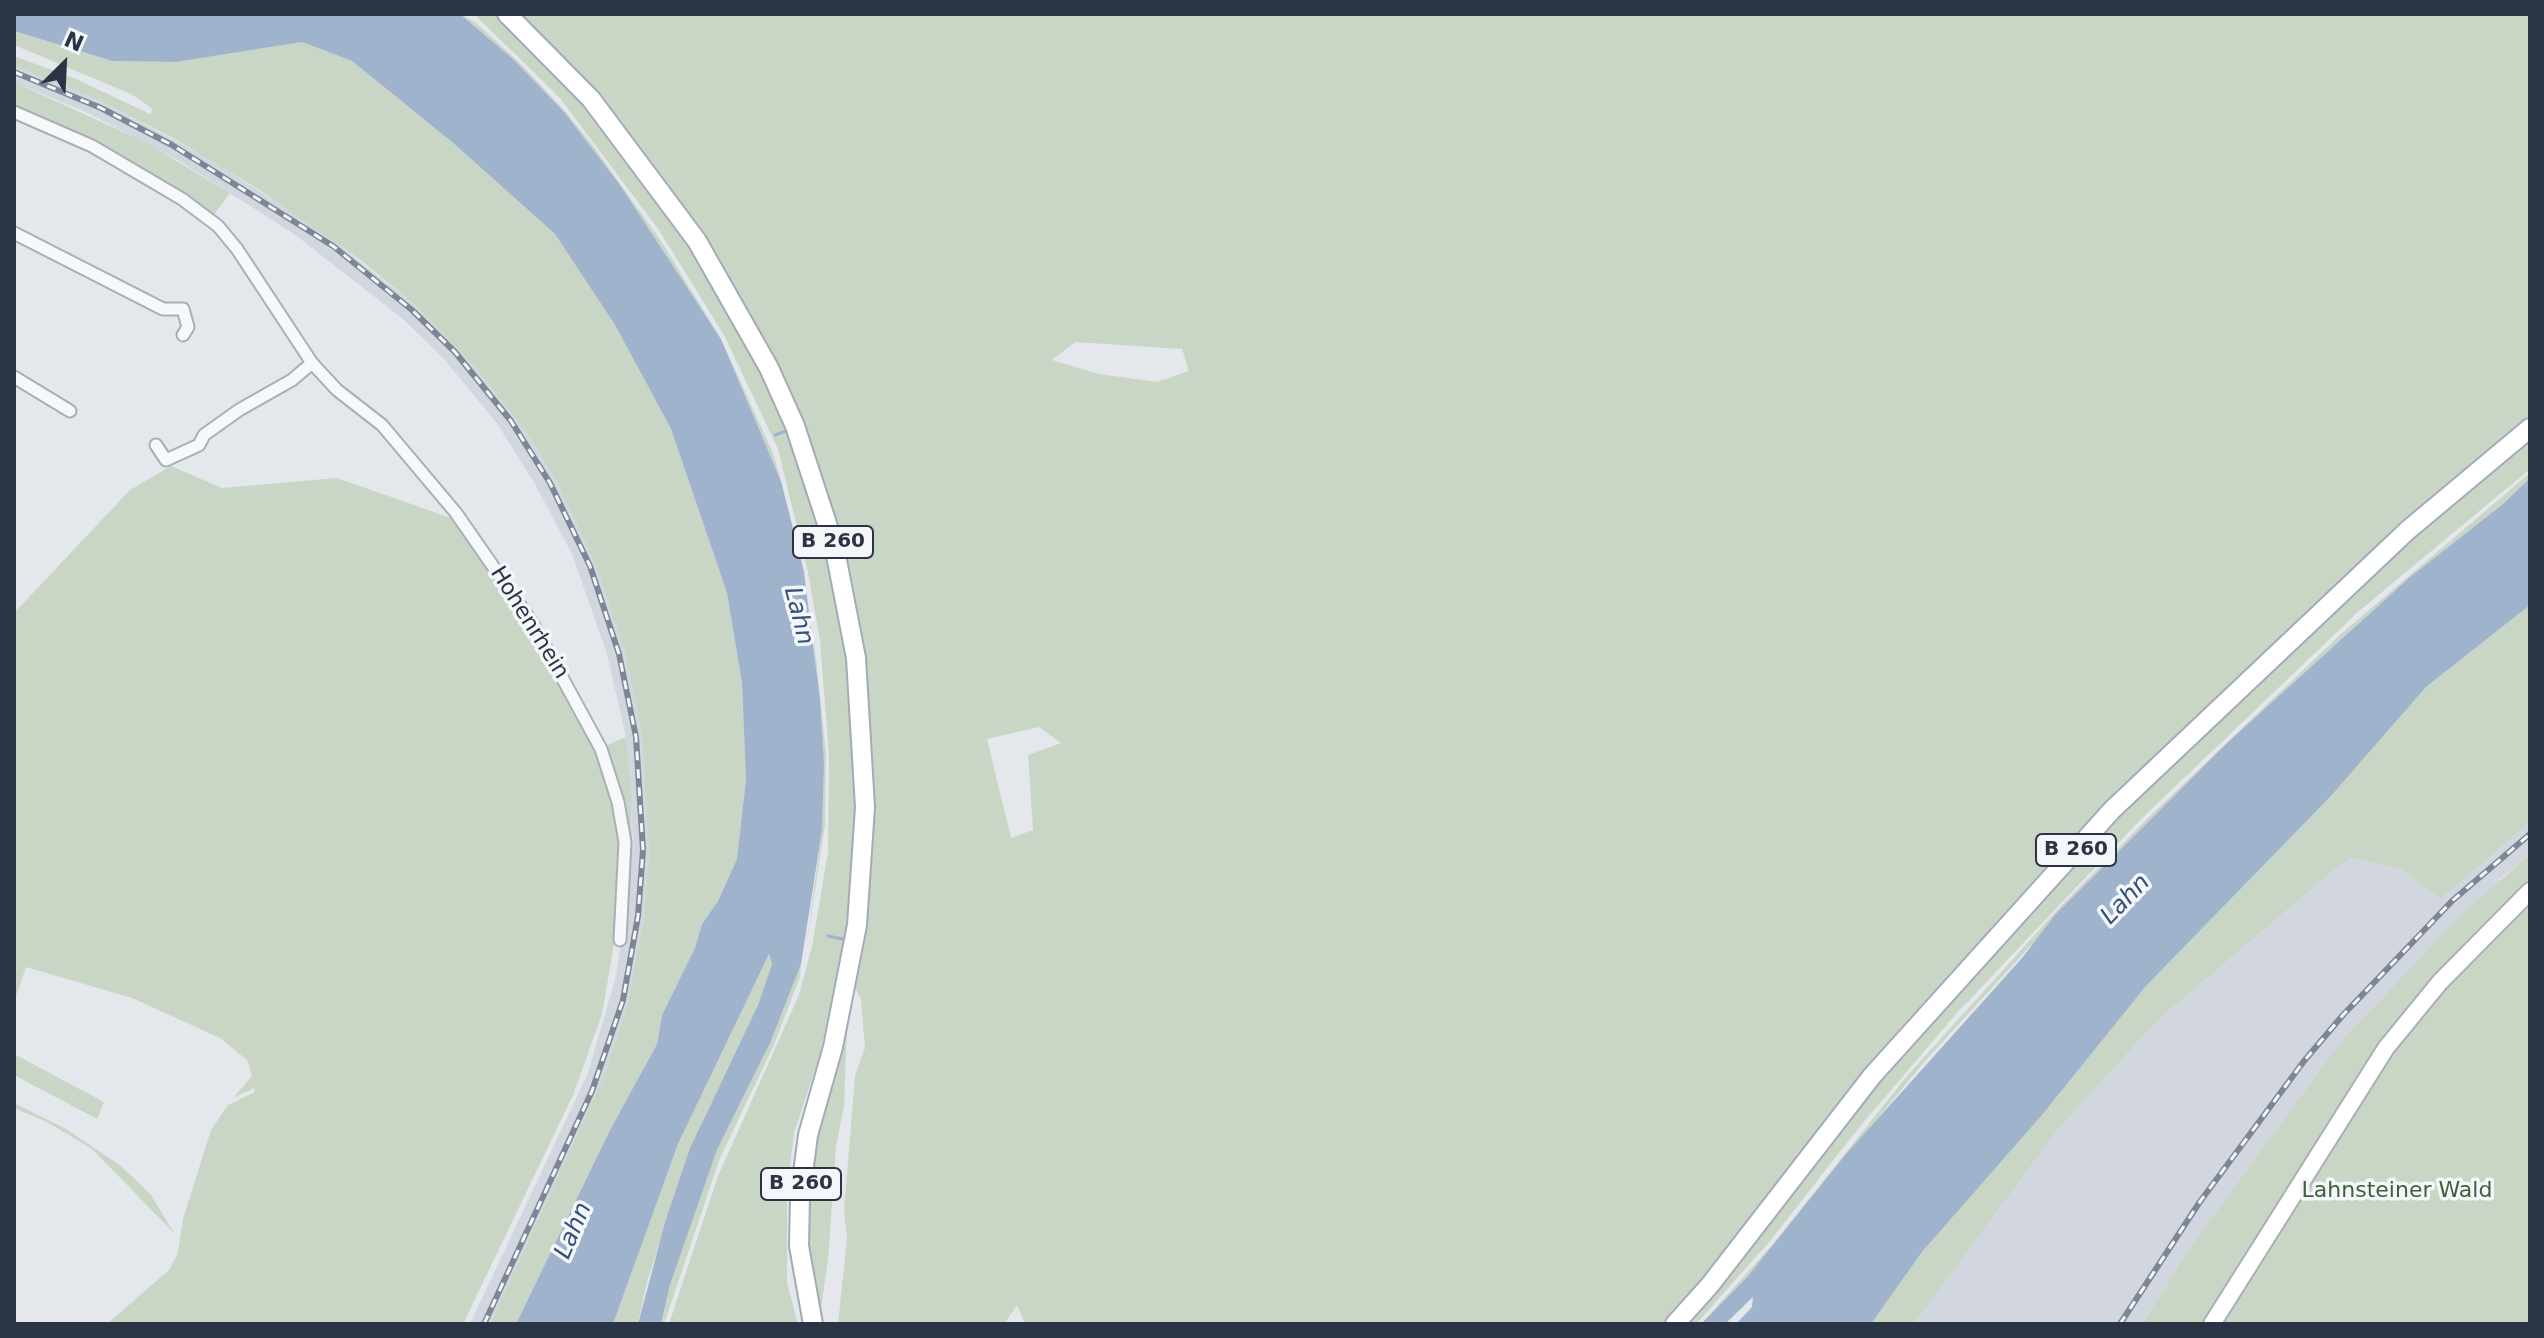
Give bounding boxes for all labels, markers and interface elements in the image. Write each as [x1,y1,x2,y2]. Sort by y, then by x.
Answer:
north arrow [24,24,104,104]
text: N [60,26,87,57]
road number: B 260 [793,526,873,558]
street label: Hohenrhein [484,562,574,684]
water label: Lahn [777,584,819,648]
road number: B 260 [2036,834,2116,866]
water label: Lahn [2095,869,2157,931]
road number: B 260 [761,1168,841,1200]
park label: Lahnsteiner Wald [2302,1178,2492,1204]
water label: Lahn [549,1198,599,1264]

